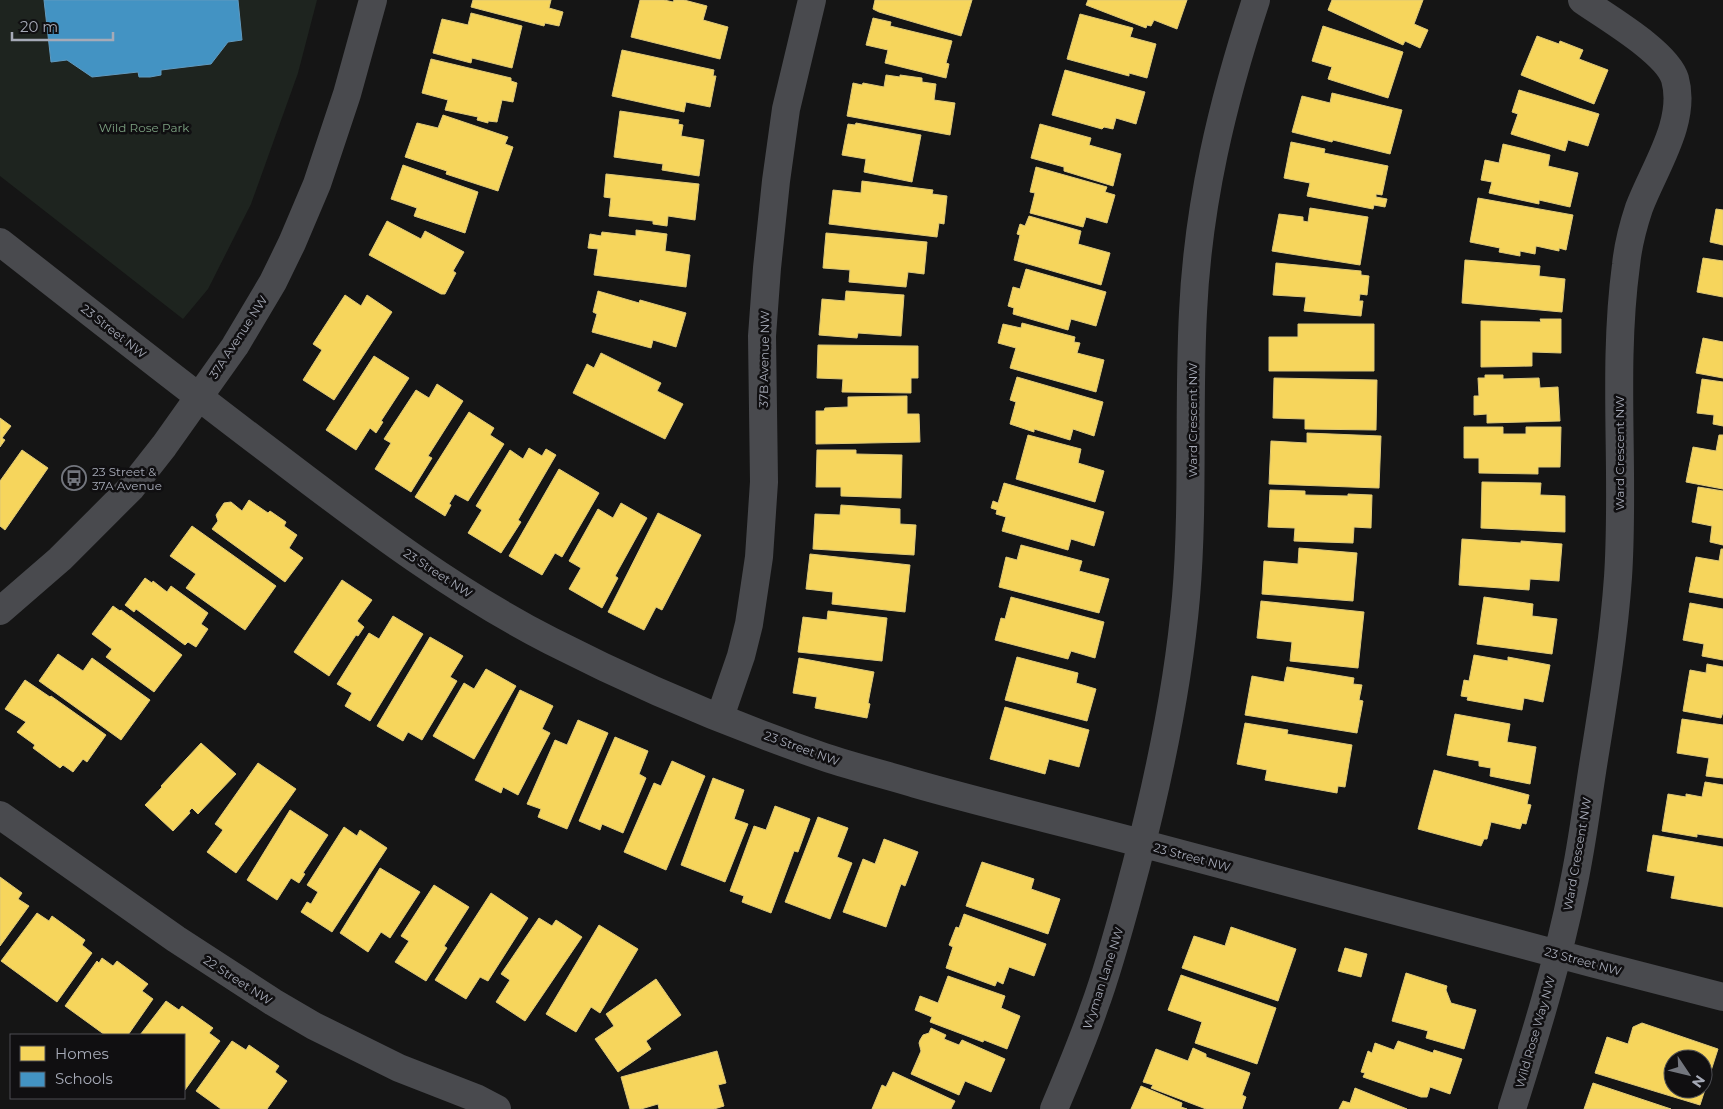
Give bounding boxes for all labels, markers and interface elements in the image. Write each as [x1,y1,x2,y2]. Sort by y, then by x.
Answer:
scale bar [12,10,114,42]
text: 20 m [20,17,58,36]
park label: Wild Rose Park [99,120,190,135]
street label: 37A Avenue NW [206,293,270,381]
street label: 23 Street NW [78,301,150,361]
street label: 37B Avenue NW [756,310,772,408]
street label: Ward Crescent NW [1185,363,1200,477]
street label: Ward Crescent NW [1612,396,1627,510]
place label: 23 Street & 37A Avenue [92,464,162,493]
bus stop icon: 23 Street & 37A Avenue [61,465,87,491]
street label: 23 Street NW [401,545,475,601]
street label: 23 Street NW [762,727,842,769]
street label: Ward Crescent NW [1560,796,1594,912]
street label: 23 Street NW [1152,840,1232,874]
street label: Wyman Lane NW [1079,925,1127,1031]
street label: 23 Street NW [1543,944,1623,978]
street label: 22 Street NW [201,952,275,1008]
street label: Wild Rose Way NW [1512,974,1558,1090]
legend [10,1034,185,1099]
text: Homes [55,1044,109,1063]
north arrow [1663,1049,1713,1099]
text: Schools [55,1069,113,1088]
text: N [1688,1072,1709,1091]

